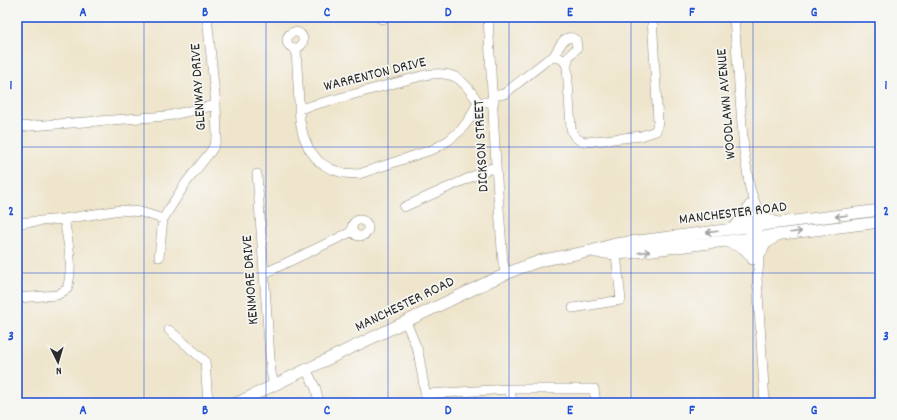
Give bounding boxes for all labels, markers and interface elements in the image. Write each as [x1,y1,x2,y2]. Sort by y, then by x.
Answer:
text: A [79,4,87,23]
text: B [202,4,208,23]
text: C [324,4,331,23]
text: D [445,4,452,23]
text: E [567,4,574,23]
text: F [689,4,695,23]
text: G [811,4,818,23]
street label: GLENWAY DRIVE [185,42,213,131]
street label: WOODLAWN AVENUE [711,48,743,160]
street label: WARRENTON DRIVE [321,52,429,98]
text: 1 [10,77,13,96]
text: 1 [885,77,888,96]
street label: DICKSON STREET [469,99,495,193]
street label: MANCHESTER ROAD [678,196,788,232]
text: 2 [8,203,14,222]
text: 2 [883,203,889,222]
one-way arrow [835,212,848,219]
one-way arrow [706,228,719,236]
one-way arrow [789,228,802,236]
street label: KENMORE DRIVE [237,234,265,326]
one-way arrow [637,248,650,255]
street label: MANCHESTER ROAD [352,271,459,339]
text: 3 [8,328,14,347]
text: 3 [883,328,889,347]
north arrow [38,342,78,382]
text: N [55,362,62,378]
text: A [79,402,87,420]
text: B [202,402,208,420]
text: C [324,402,331,420]
text: D [445,402,452,420]
text: E [567,402,574,420]
text: F [689,402,695,420]
text: G [811,402,818,420]

